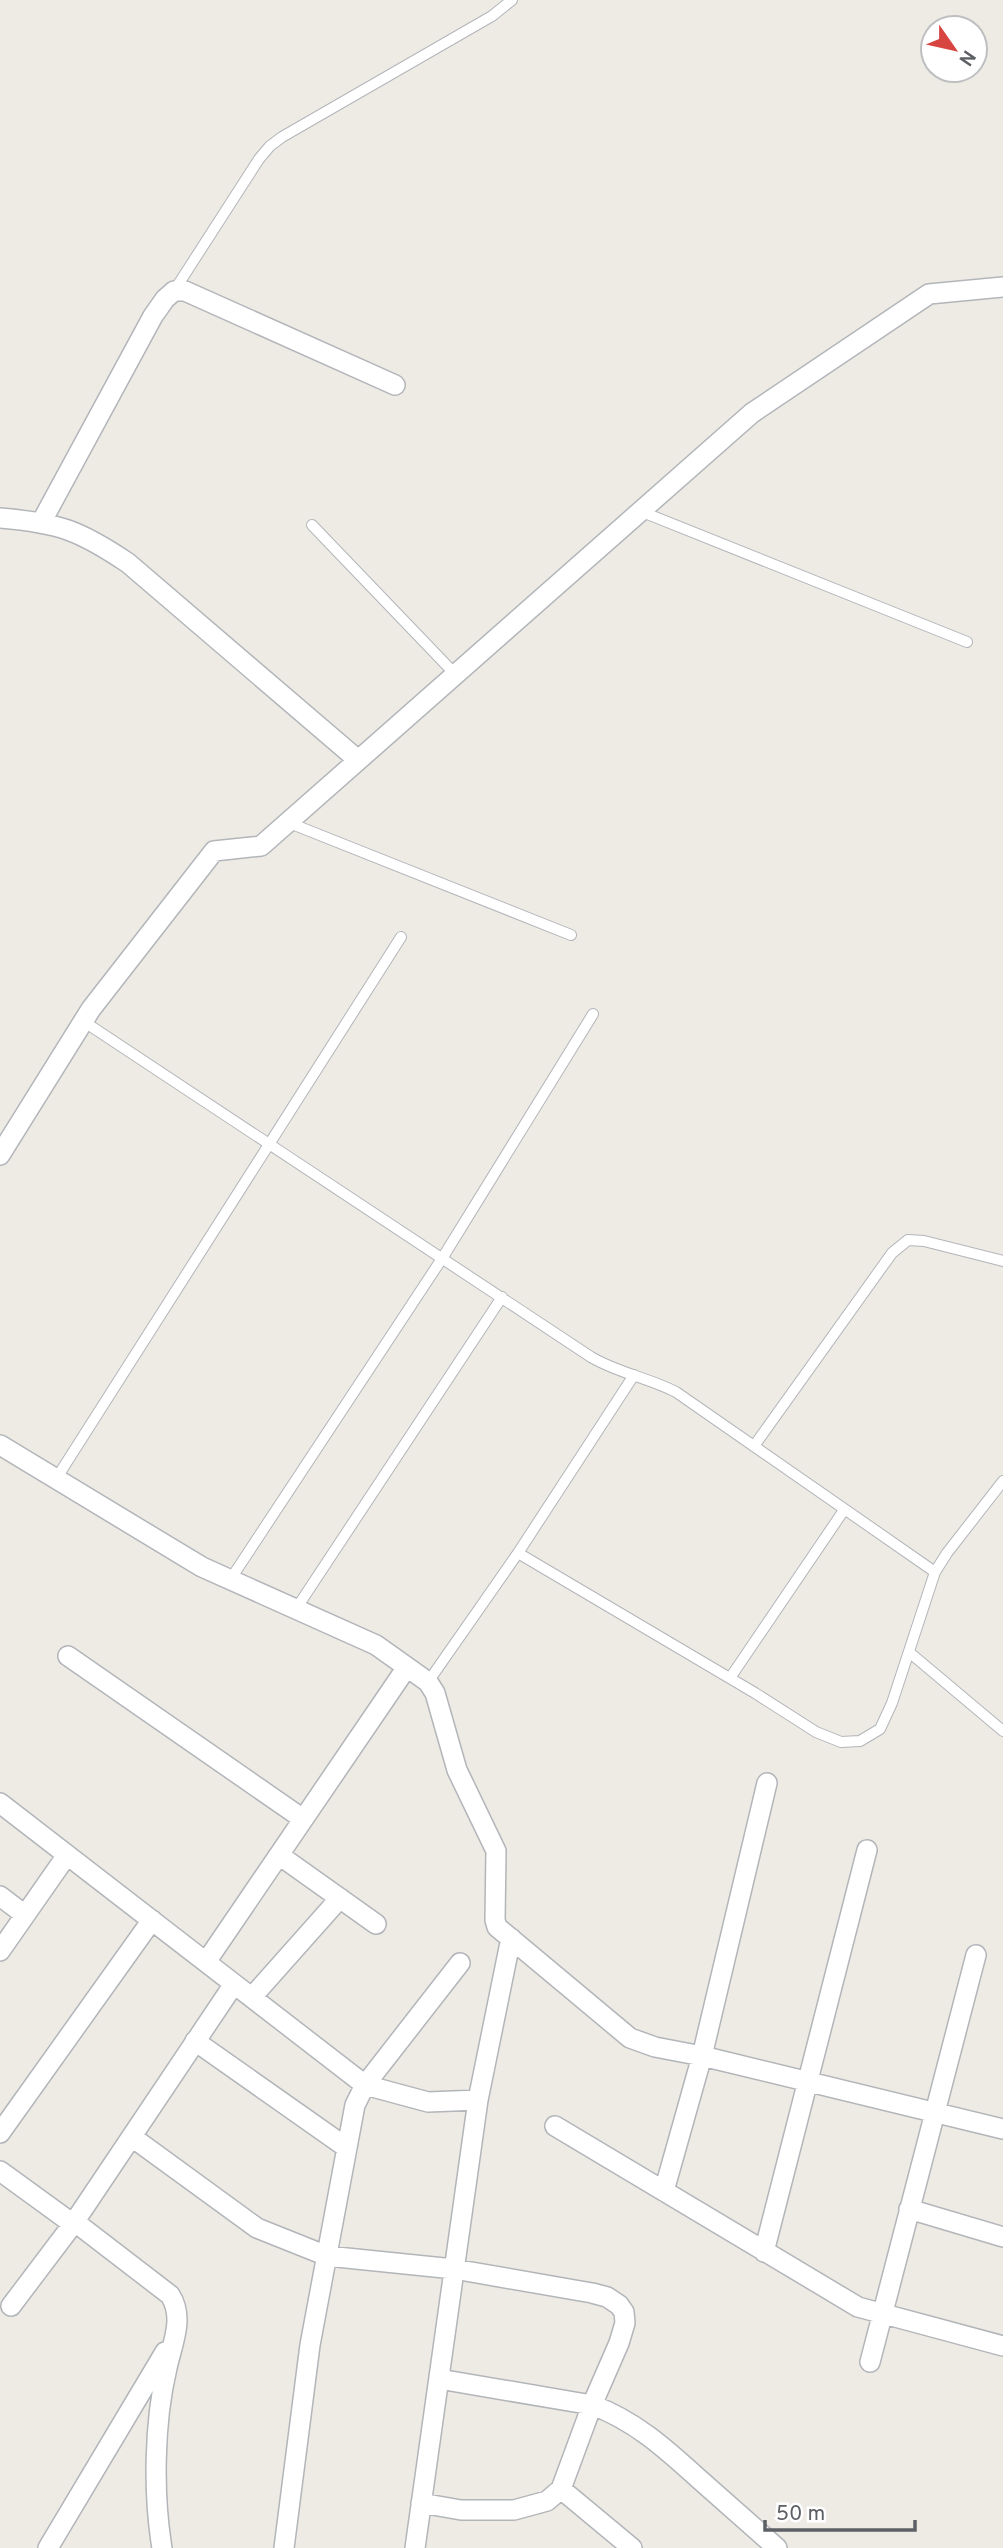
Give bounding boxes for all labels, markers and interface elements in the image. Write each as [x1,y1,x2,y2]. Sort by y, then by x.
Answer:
north arrow [919,14,989,84]
text: N [953,45,980,70]
scale bar [765,2488,916,2532]
text: 50 m [776,2501,825,2528]

